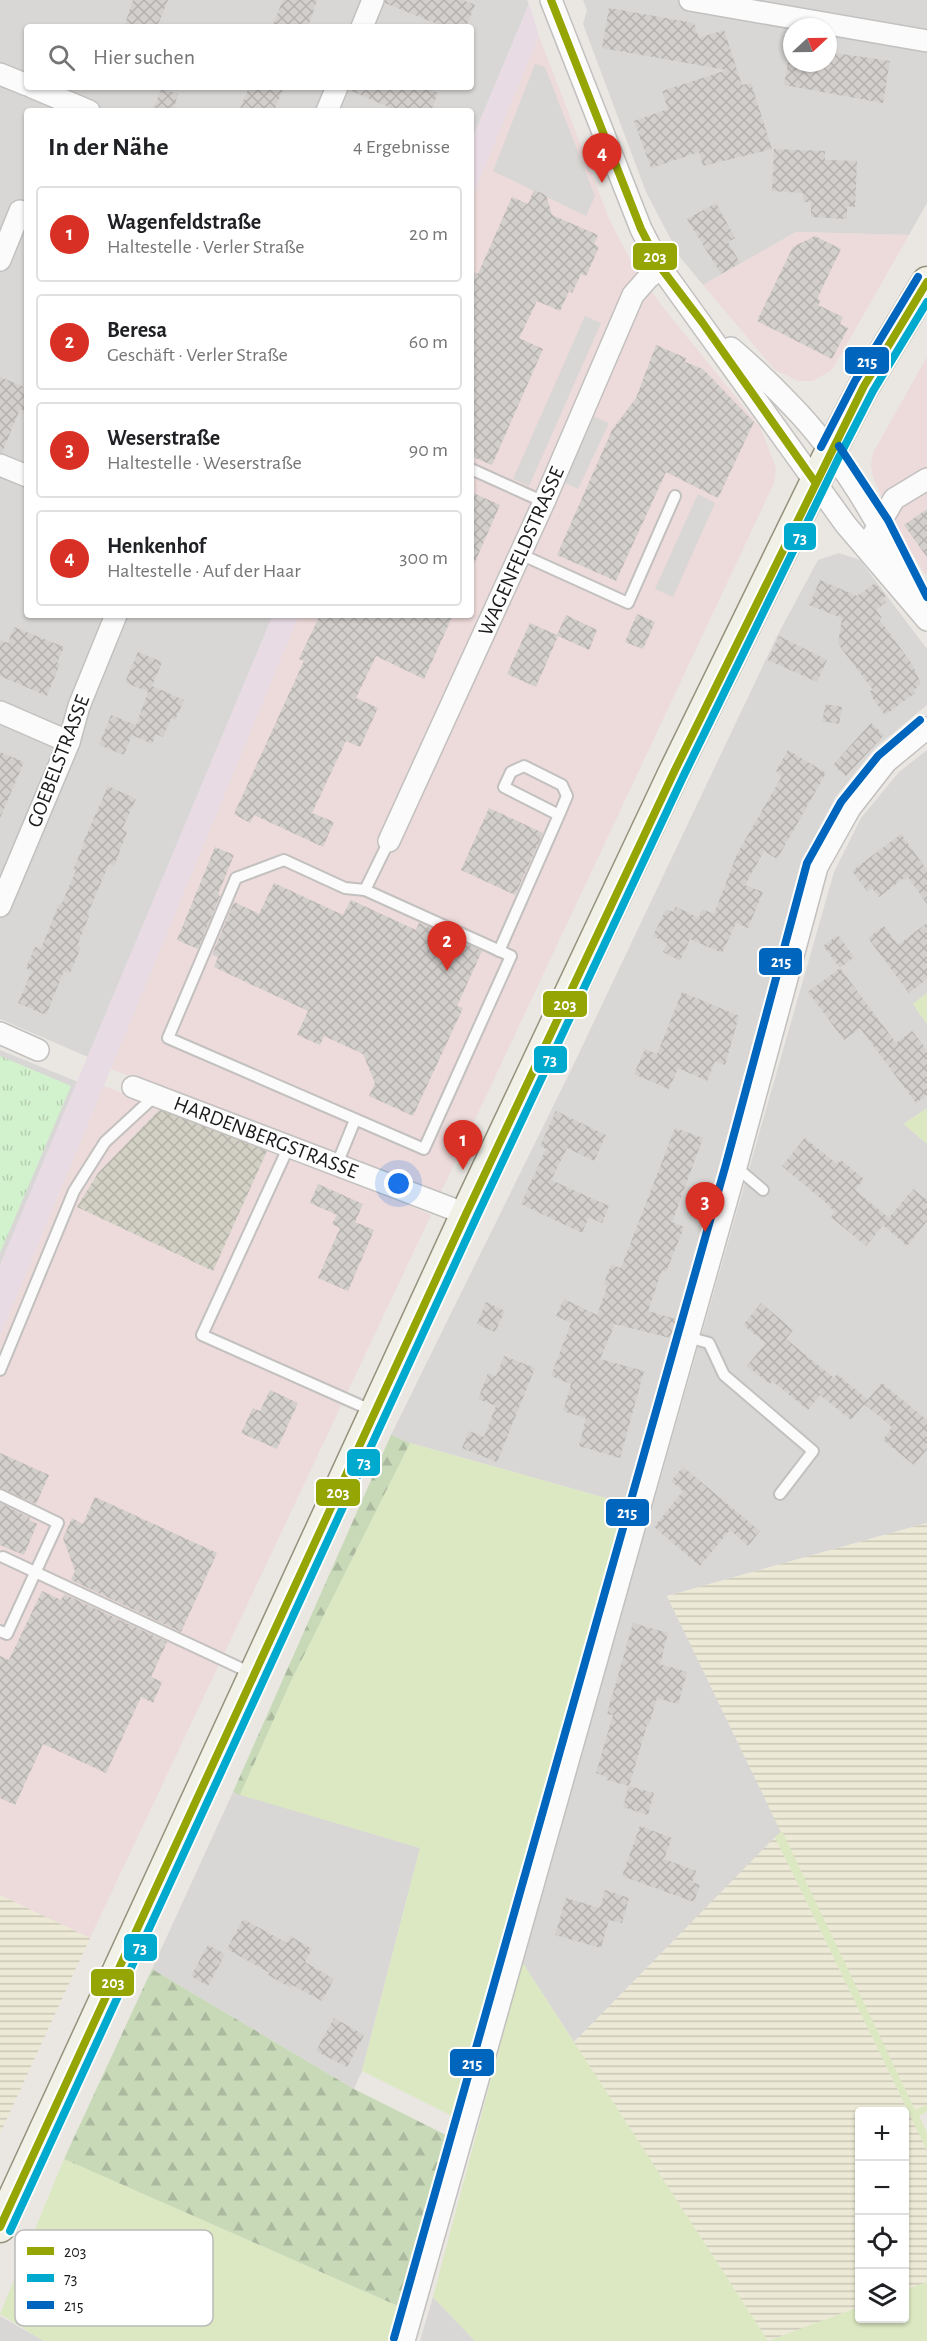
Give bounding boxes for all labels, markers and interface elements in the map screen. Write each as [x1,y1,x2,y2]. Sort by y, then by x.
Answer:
north arrow [783,18,837,72]
search box [24,24,474,90]
icon: search [45,41,78,74]
text: Hier suchen [93,46,195,68]
text: In der Nähe [48,134,168,160]
pin: 4 [582,134,622,183]
text: 4 Ergebnisse [353,137,450,157]
text: Wagenfeldstraße [107,211,261,233]
text: 1 [66,224,73,244]
text: 20 m [409,224,448,244]
text: Haltestelle · Verler Straße [107,237,304,257]
line badge: 203 [632,242,678,271]
text: 203 [644,249,666,265]
text: Beresa [107,319,167,341]
text: 2 [65,332,74,352]
text: 60 m [409,332,448,352]
text: Geschäft · Verler Straße [107,345,288,365]
line badge: 215 [844,346,890,375]
text: 215 [857,354,877,370]
text: Weserstraße [107,427,220,449]
text: 3 [65,440,74,460]
text: 90 m [409,440,448,460]
text: Haltestelle · Weserstraße [107,453,302,473]
street label: WAGENFELDSTRASSE [475,464,568,639]
line badge: 73 [783,522,817,551]
text: 73 [793,530,807,546]
text: Henkenhof [107,535,206,557]
text: 4 [64,548,75,568]
text: 300 m [399,548,448,568]
text: Haltestelle · Auf der Haar [107,561,301,581]
street label: GOEBELSTRASSE [24,692,93,830]
pin: 2 [428,922,466,971]
line badge: 215 [758,947,803,976]
text: 215 [771,954,791,970]
line badge: 203 [542,990,588,1018]
text: 203 [554,997,576,1013]
line badge: 73 [533,1045,568,1074]
text: 73 [543,1052,557,1068]
street label: HARDENBERGSTRASSE [171,1093,361,1182]
pin: 1 [444,1120,482,1170]
your location [384,1169,413,1198]
pin: 3 [686,1182,724,1232]
line badge: 73 [346,1448,381,1477]
text: 73 [357,1455,371,1471]
line badge: 203 [315,1478,361,1507]
text: 203 [327,1485,349,1501]
line badge: 215 [605,1498,650,1527]
text: 215 [617,1505,637,1521]
line badge: 73 [123,1933,158,1962]
text: 73 [133,1940,147,1956]
line badge: 203 [90,1968,135,1997]
text: 203 [102,1975,124,1991]
line badge: 215 [449,2048,495,2077]
text: 215 [462,2056,482,2072]
map controls [855,2107,909,2323]
button: + [855,2107,909,2161]
button: − [855,2161,909,2215]
button: locate [855,2215,909,2269]
legend [15,2230,213,2326]
text: 203 [64,2244,86,2260]
button: layers [855,2269,909,2323]
text: 73 [64,2271,77,2287]
text: 215 [64,2298,83,2314]

